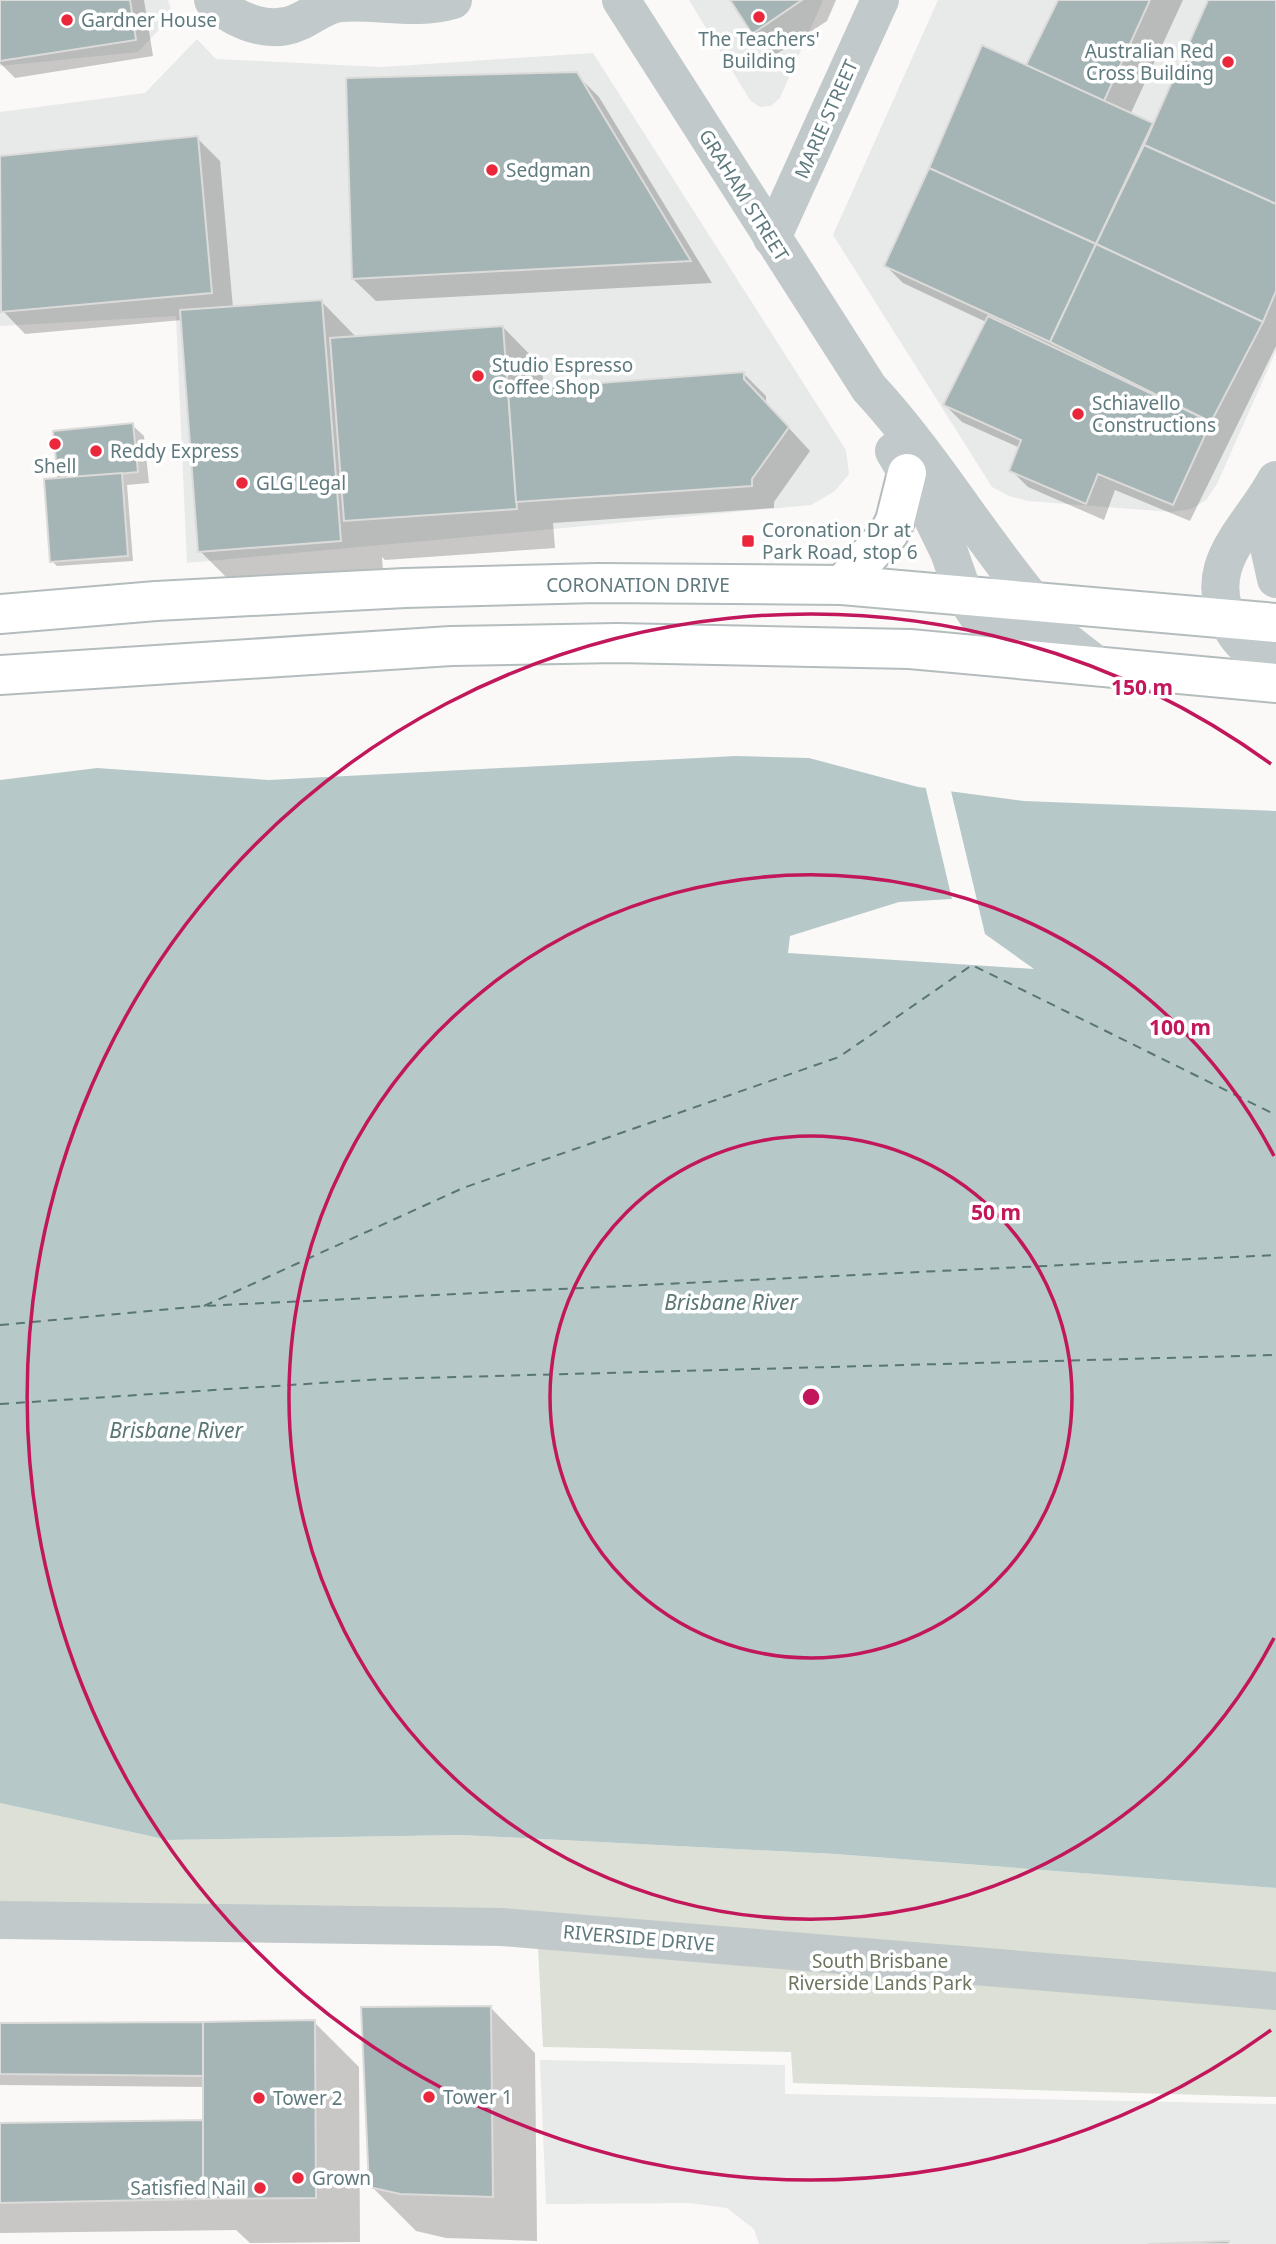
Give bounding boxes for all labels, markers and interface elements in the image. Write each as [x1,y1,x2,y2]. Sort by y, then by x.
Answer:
place label: Gardner House [81,7,217,33]
marker: The Teachers' Building [751,9,767,25]
marker: Gardner House [59,12,75,28]
place label: The Teachers' Building [698,26,820,74]
place label: Australian Red Cross Building [1085,38,1214,86]
marker: Australian Red Cross Building [1220,54,1236,70]
street label: MARIE STREET [788,55,864,183]
street label: GRAHAM STREET [693,124,795,266]
place label: Sedgman [506,157,591,183]
marker: Sedgman [484,162,500,178]
place label: Studio Espresso Coffee Shop [492,352,633,400]
marker: Studio Espresso Coffee Shop [470,368,486,384]
place label: Schiavello Constructions [1092,390,1216,438]
marker: Schiavello Constructions [1070,406,1086,422]
marker: Shell [47,436,63,452]
place label: Reddy Express [110,438,239,464]
marker: Reddy Express [88,443,104,459]
place label: Shell [34,453,76,479]
place label: GLG Legal [256,470,346,496]
marker: GLG Legal [234,475,250,491]
place label: Coronation Dr at Park Road, stop 6 [762,517,918,565]
marker: Coronation Dr at Park Road, stop 6 [740,533,756,549]
street label: CORONATION DRIVE [546,572,730,598]
text: 150 m [1111,673,1173,701]
text: 100 m [1149,1013,1211,1041]
text: 50 m [971,1198,1021,1226]
water label: Brisbane River [664,1288,800,1316]
centre of rings [799,1385,823,1409]
water label: Brisbane River [109,1416,245,1444]
street label: RIVERSIDE DRIVE [562,1918,716,1958]
park label: South Brisbane Riverside Lands Park [788,1948,972,1996]
place label: Tower 1 [443,2084,513,2110]
place label: Tower 2 [273,2085,343,2111]
marker: Tower 1 [421,2089,437,2105]
marker: Tower 2 [251,2090,267,2106]
place label: Grown [312,2165,371,2191]
marker: Grown [290,2170,306,2186]
place label: Satisfied Nail [130,2175,246,2201]
marker: Satisfied Nail [252,2180,268,2196]

